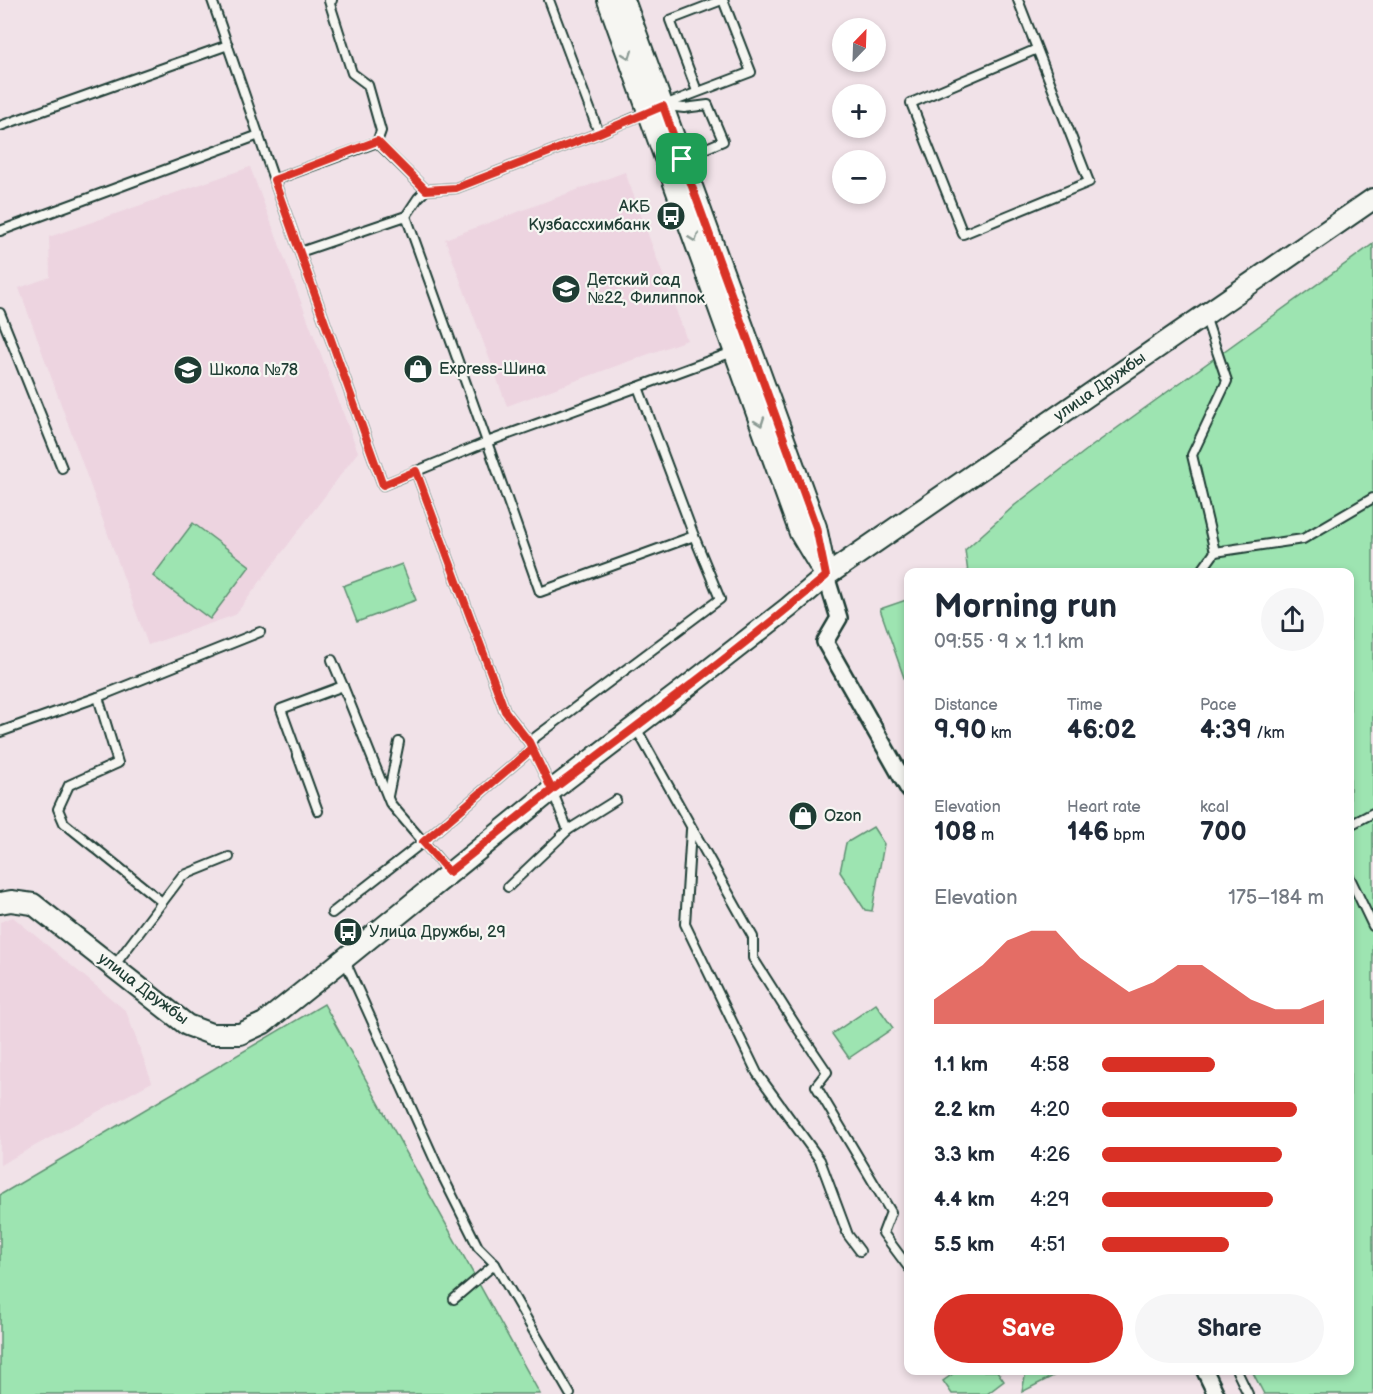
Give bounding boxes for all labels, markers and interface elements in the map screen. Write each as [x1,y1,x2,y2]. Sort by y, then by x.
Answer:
north arrow [832,18,886,72]
map controls [832,18,886,204]
one-way arrow [621,49,633,60]
button: + [832,84,886,138]
pin [656,133,707,184]
icon: arrive [665,142,698,175]
button: − [832,150,886,204]
place label: АКБ Кузбассхимбанк [528,198,651,235]
bus stop icon: АКБ Кузбассхимбанк [655,200,687,232]
one-way arrow [687,233,700,243]
place label: Детский сад №22, Филиппок [587,271,705,308]
school or university icon: Детский сад №22, Филиппок [550,273,582,305]
street label: улица Дружбы [1050,348,1150,426]
shop icon: Express-Шина [402,353,434,385]
school or university icon: Школа №78 [172,354,204,386]
place label: Express-Шина [439,360,546,379]
place label: Школа №78 [209,361,298,380]
one-way arrow [753,416,766,427]
text: Morning run [934,587,1117,627]
button: share [1261,588,1324,651]
text: 09:55 · 9 × 1.1 km [934,630,1084,654]
text: Distance [934,696,998,715]
text: Time [1067,696,1102,715]
text: Pace [1200,696,1236,715]
text: 9.90 [934,715,986,746]
text: 46:02 [1067,715,1136,746]
text: 4:39 [1200,715,1252,746]
text: km [986,724,1012,743]
text: /km [1252,724,1285,743]
text: Elevation [934,798,1001,817]
text: Heart rate [1067,798,1141,817]
text: kcal [1200,798,1229,817]
shop icon: Ozon [787,800,819,832]
place label: Ozon [824,807,862,826]
text: 108 [934,817,977,848]
text: 146 [1067,817,1109,848]
text: 700 [1200,817,1247,848]
text: m [977,826,994,845]
text: bpm [1109,826,1145,845]
text: Elevation [934,886,1017,910]
text: 175–184 m [1228,886,1324,910]
bus stop icon: Улица Дружбы, 29 [332,916,364,948]
place label: Улица Дружбы, 29 [369,923,506,942]
street label: улица Дружбы [94,949,192,1029]
text: 1.1 km [934,1053,988,1077]
text: 4:58 [1030,1053,1069,1077]
text: 2.2 km [934,1098,995,1122]
text: 4:20 [1030,1098,1070,1122]
text: 3.3 km [934,1143,995,1167]
text: 4:26 [1030,1143,1070,1167]
text: 4.4 km [934,1188,995,1212]
text: 4:29 [1030,1188,1070,1212]
text: 5.5 km [934,1233,994,1257]
text: 4:51 [1030,1233,1065,1257]
button: Save [934,1294,1123,1363]
button: Share [1135,1294,1324,1363]

